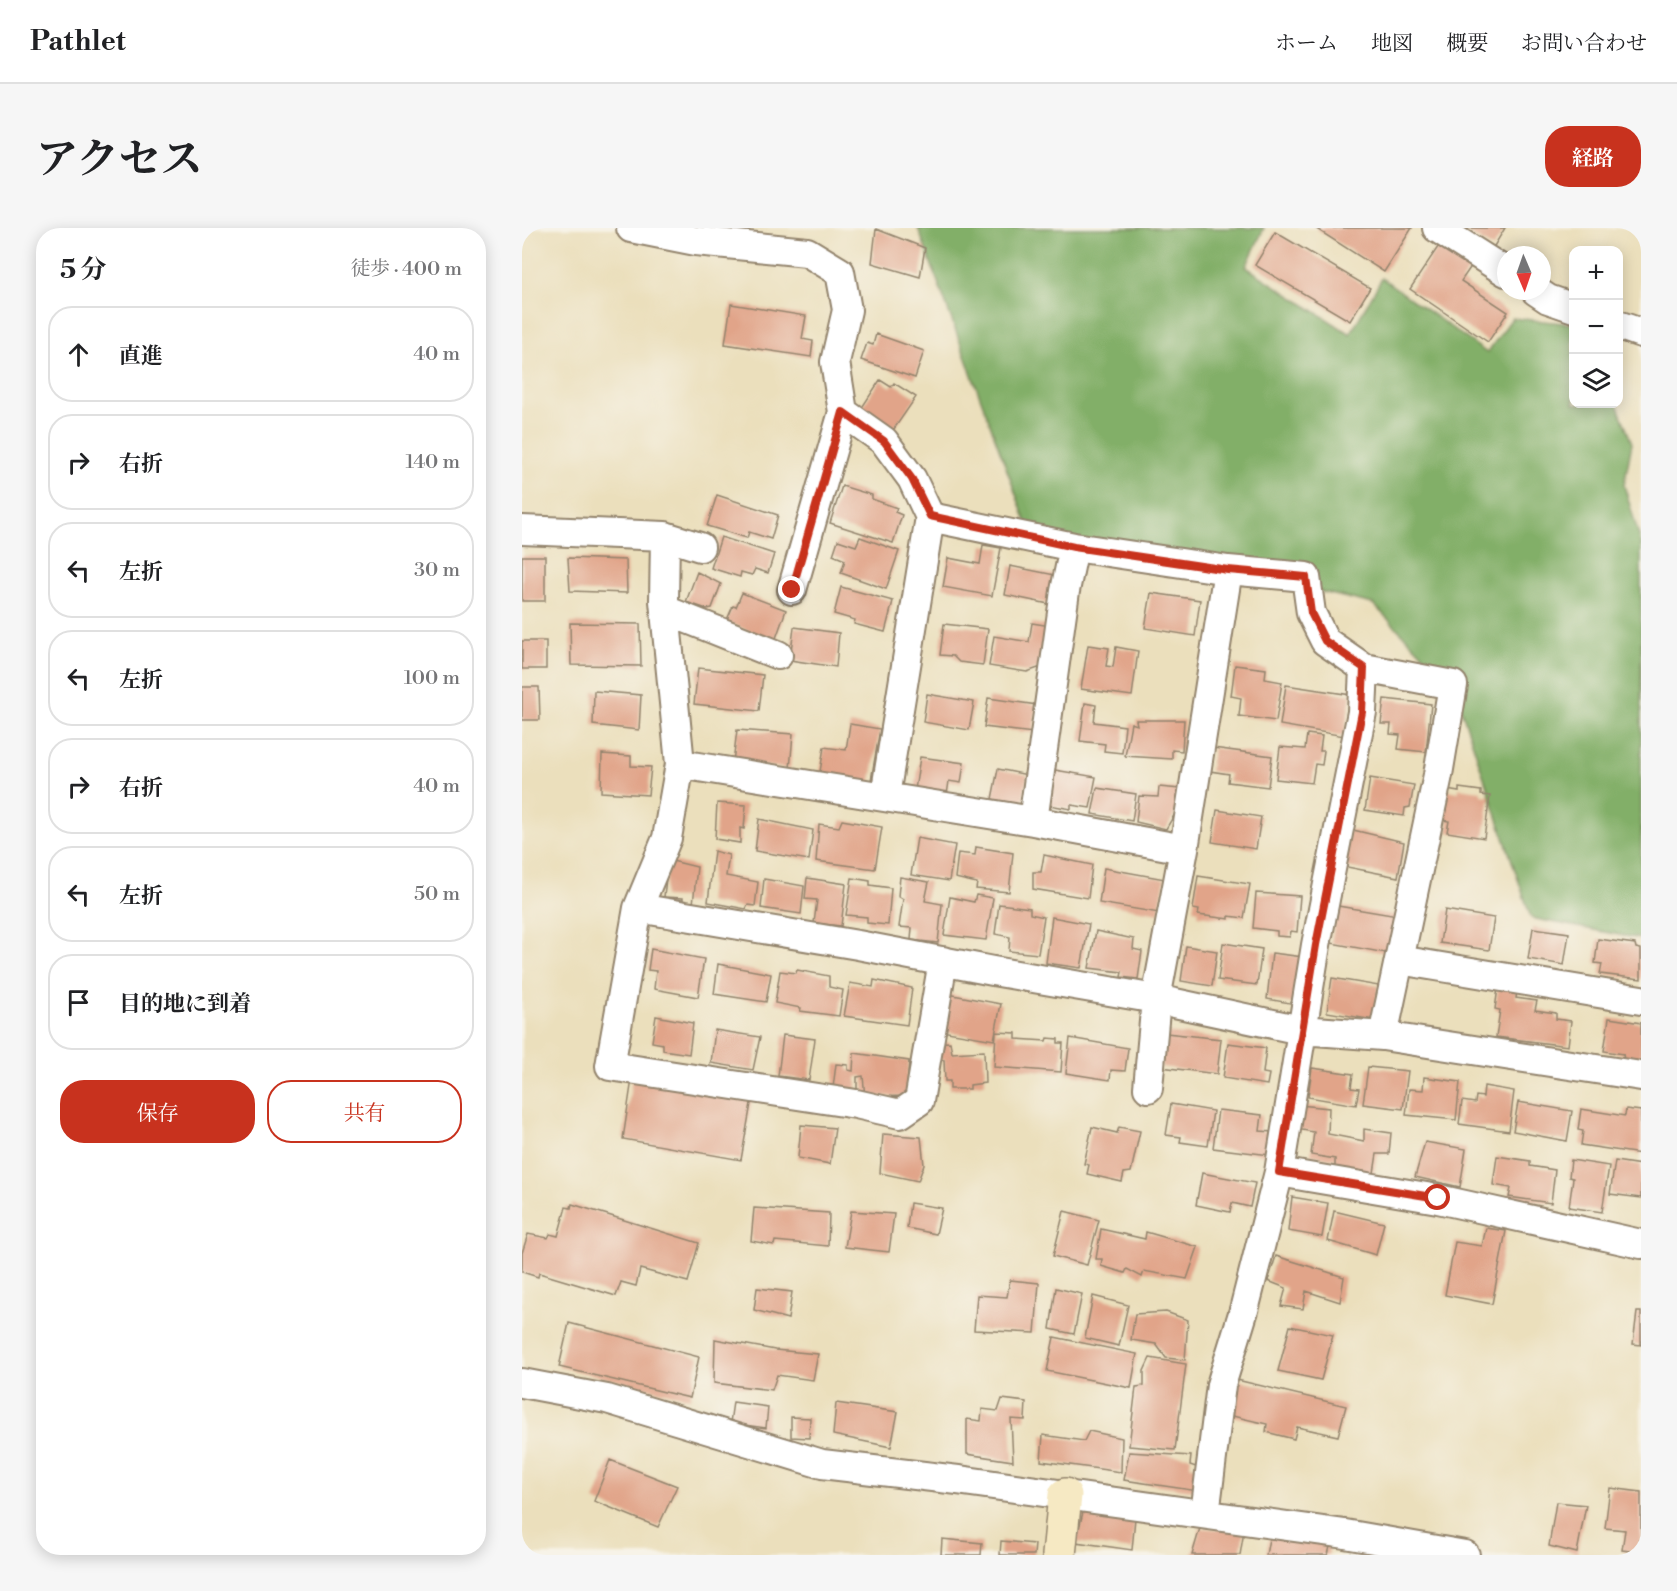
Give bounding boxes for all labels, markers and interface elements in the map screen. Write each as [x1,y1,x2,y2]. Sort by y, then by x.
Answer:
text: Pathlet [30,24,126,59]
text: ホーム [1275,31,1338,57]
text: 地図 [1371,31,1413,57]
text: 概要 [1446,31,1488,57]
text: お問い合わせ [1521,31,1647,57]
button: 経路 [1545,126,1641,187]
text: アクセス [36,134,203,187]
north arrow [1497,246,1551,300]
map controls [1569,246,1623,408]
button: + [1569,246,1623,300]
text: 5 分 [60,254,106,286]
text: 徒歩 · 400 m [350,257,462,282]
button: − [1569,300,1623,354]
icon: ahead [62,338,95,371]
text: 40 m [413,342,460,367]
text: 直進 [119,343,163,370]
button: layers [1569,354,1623,408]
icon: right [62,446,95,479]
text: 140 m [405,450,460,475]
text: 右折 [119,451,163,478]
icon: left [62,554,95,587]
text: 30 m [414,558,460,583]
text: 左折 [119,559,163,586]
route end [778,576,804,602]
icon: left [62,662,95,695]
text: 100 m [404,666,460,691]
text: 左折 [119,667,163,694]
icon: right [62,770,95,803]
text: 40 m [413,774,460,799]
text: 右折 [119,775,163,802]
icon: left [62,878,95,911]
text: 50 m [414,882,460,907]
text: 左折 [119,883,163,910]
icon: arrive [62,986,95,1019]
text: 目的地に到着 [119,991,251,1018]
button: 保存 [60,1080,255,1143]
button: 共有 [267,1080,462,1143]
route start [1424,1184,1450,1210]

